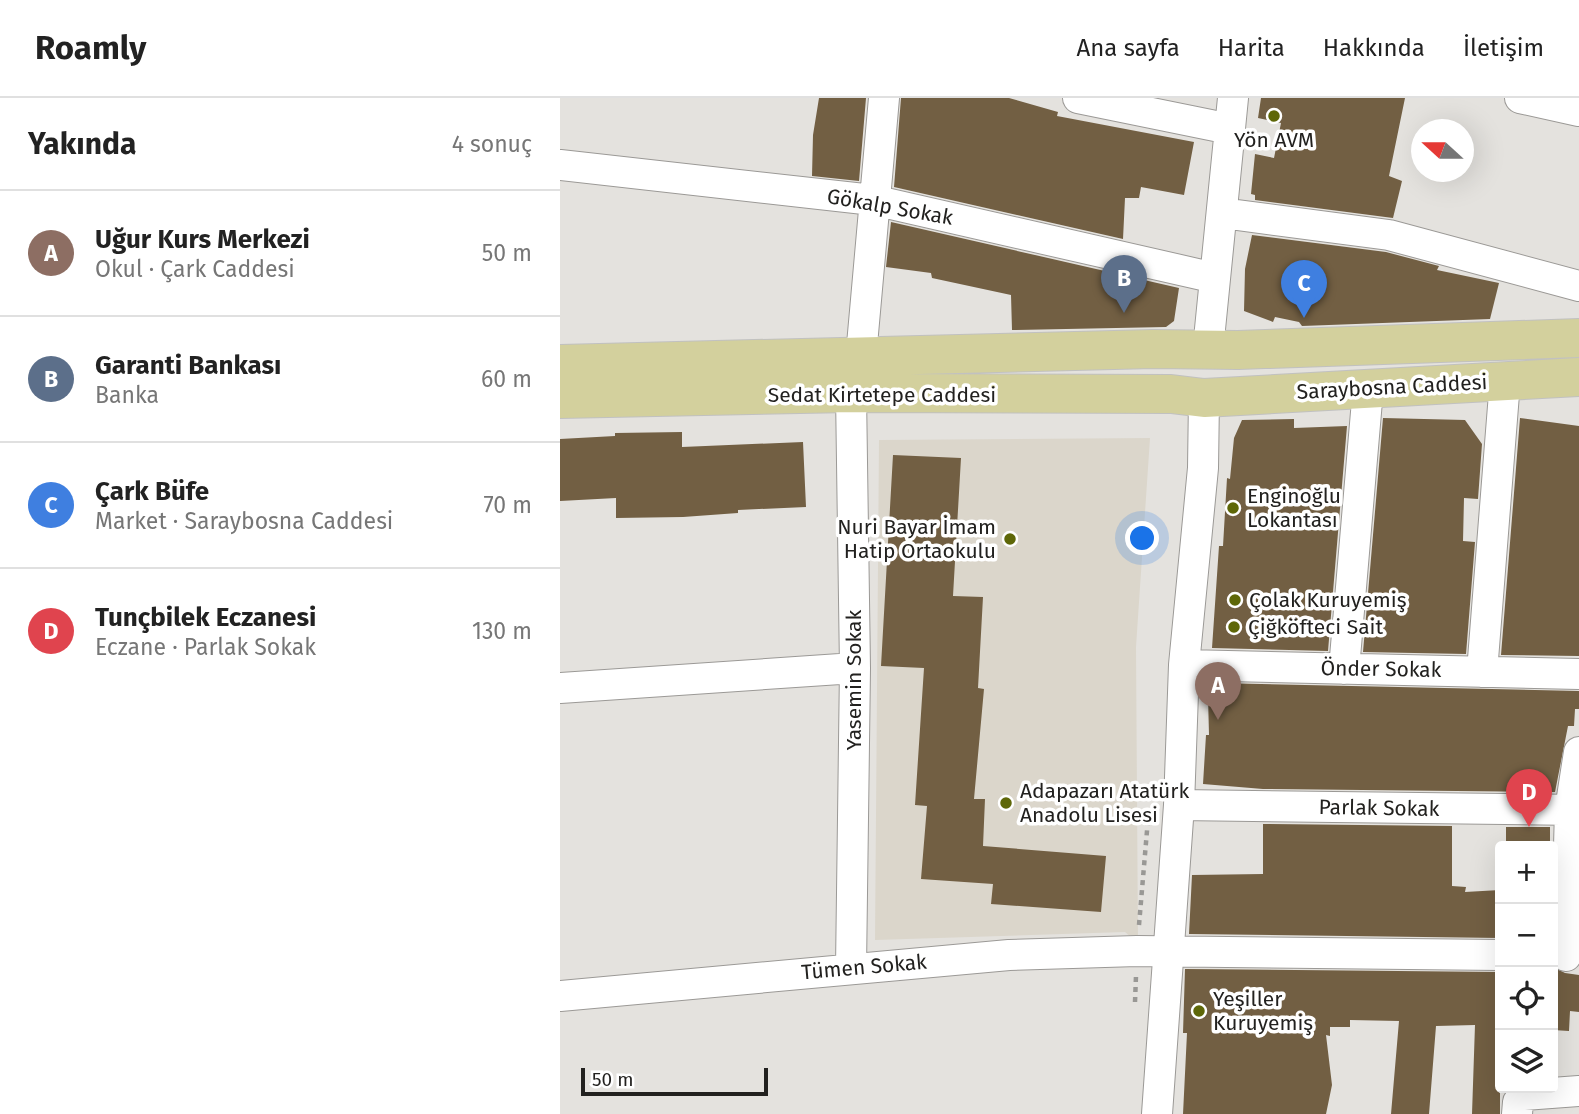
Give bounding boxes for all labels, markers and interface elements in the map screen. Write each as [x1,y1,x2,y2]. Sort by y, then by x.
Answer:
text: Roamly [35,28,146,68]
text: Ana sayfa [1076,34,1180,62]
text: Harita [1218,34,1285,62]
text: Hakkında [1323,34,1425,62]
text: İletişim [1463,34,1544,62]
marker: Yön AVM [1266,108,1282,124]
north arrow [1411,119,1474,182]
text: Yakında [28,126,136,162]
place label: Yön AVM [1234,127,1314,153]
text: 4 sonuç [452,130,532,158]
street label: Gökalp Sokak [825,183,955,231]
text: Uğur Kurs Merkezi [95,224,310,255]
text: A [44,239,58,267]
text: 50 m [482,239,532,267]
text: Okul · Çark Caddesi [95,255,295,283]
pin: B [1101,255,1147,313]
pin: C [1281,260,1327,318]
text: Garanti Bankası [95,350,281,381]
text: B [44,365,58,393]
text: 60 m [481,365,532,393]
street label: Saraybosna Caddesi [1296,369,1488,405]
text: Banka [95,381,159,409]
street label: Sedat Kirtetepe Caddesi [768,382,996,408]
text: Çark Büfe [95,476,209,507]
place label: Enginoğlu Lokantası [1247,483,1341,533]
text: C [44,491,58,519]
text: 70 m [483,491,532,519]
marker: Enginoğlu Lokantası [1225,500,1241,516]
text: Market · Saraybosna Caddesi [95,507,393,535]
place label: Nuri Bayar İmam Hatip Ortaokulu [837,514,996,564]
your location [1125,521,1159,555]
marker: Nuri Bayar İmam Hatip Ortaokulu [1002,531,1018,547]
place label: Çolak Kuruyemiş [1249,587,1407,613]
marker: Çolak Kuruyemiş [1227,592,1243,608]
text: Tunçbilek Eczanesi [95,602,316,633]
street label: Yasemin Sokak [841,610,867,750]
place label: Çiğköfteci Sait [1248,614,1383,640]
text: D [44,617,58,645]
text: 130 m [472,617,532,645]
marker: Çiğköfteci Sait [1226,619,1242,635]
text: Eczane · Parlak Sokak [95,633,316,661]
street label: Önder Sokak [1320,655,1442,683]
pin: A [1195,662,1241,720]
pin: D [1506,769,1552,827]
place label: Adapazarı Atatürk Anadolu Lisesi [1020,778,1189,828]
street label: Parlak Sokak [1318,794,1440,822]
marker: Adapazarı Atatürk Anadolu Lisesi [998,795,1014,811]
map controls [1495,841,1558,1093]
button: + [1495,841,1558,904]
button: − [1495,904,1558,967]
street label: Tümen Sokak [800,949,928,985]
button: locate [1495,967,1558,1030]
place label: Yeşiller Kuruyemiş [1213,986,1313,1036]
marker: Yeşiller Kuruyemiş [1191,1003,1207,1019]
button: layers [1495,1030,1558,1093]
scale bar [581,1065,768,1097]
text: 50 m [592,1068,633,1091]

